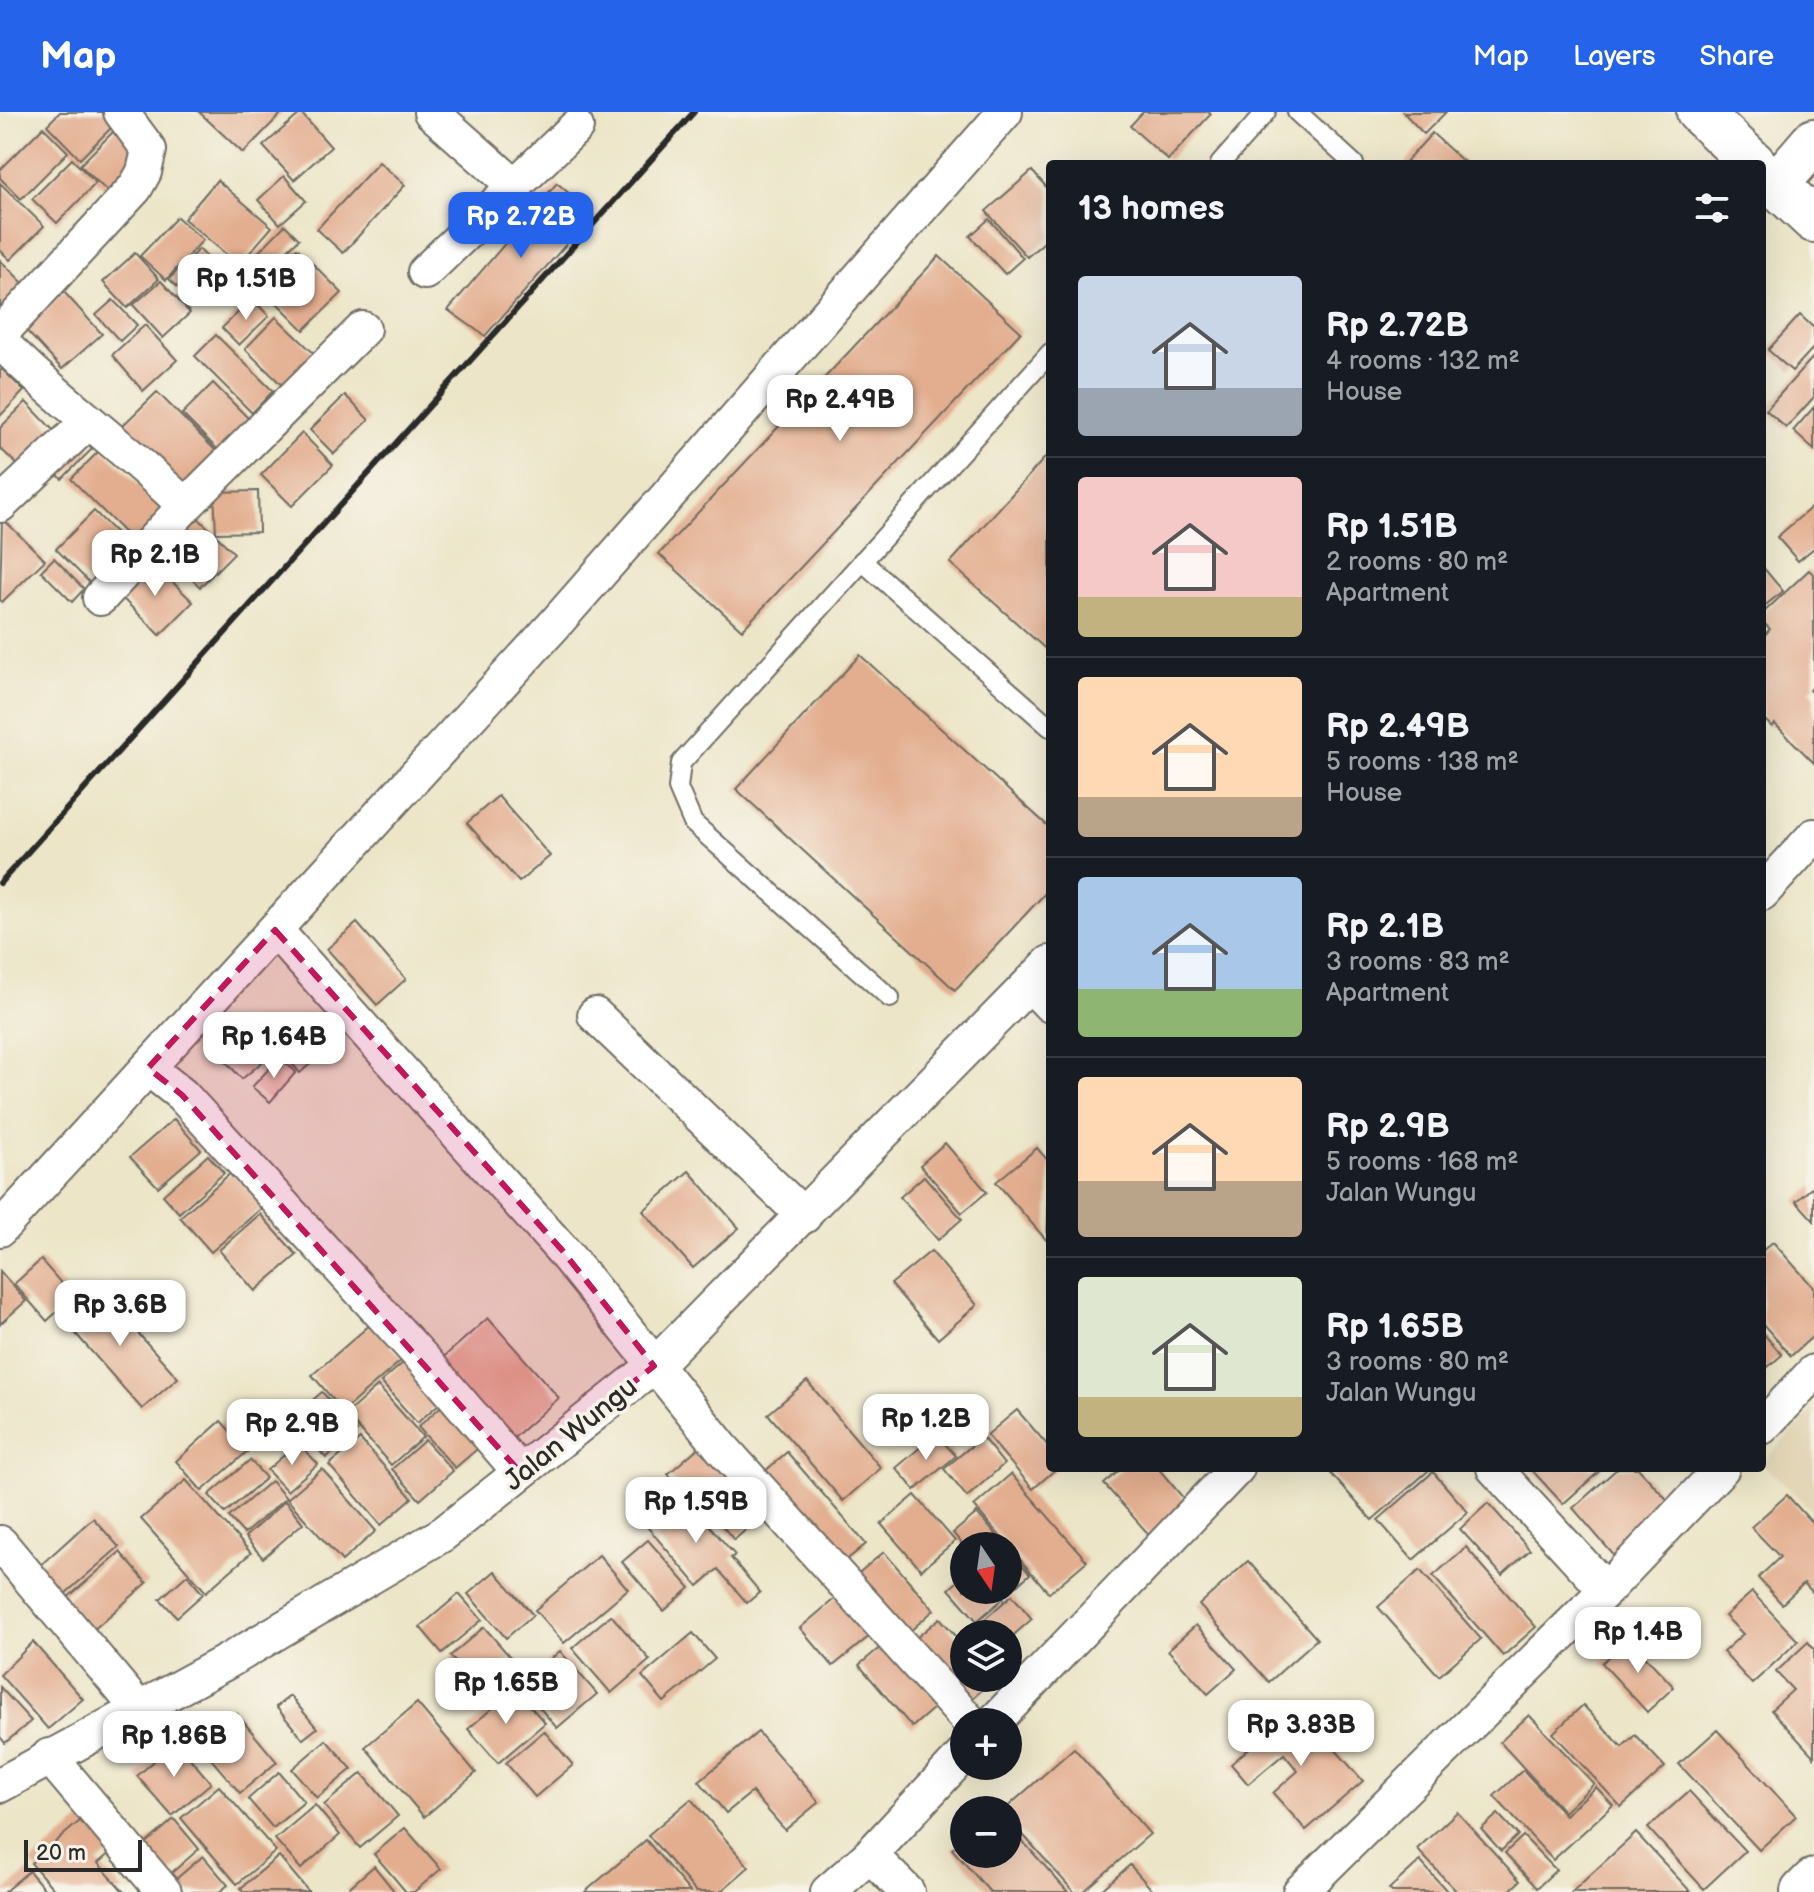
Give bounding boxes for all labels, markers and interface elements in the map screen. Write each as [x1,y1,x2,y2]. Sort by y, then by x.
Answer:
text: Map [40,34,116,79]
text: Map [1473,40,1529,73]
text: Layers [1573,40,1656,73]
text: Share [1700,40,1774,73]
icon: filters [1690,186,1734,230]
text: 13 homes [1078,188,1225,229]
pin: Rp 2.72B [438,192,604,260]
text: Rp 2.72B [466,202,576,233]
pin: Rp 1.51B [163,254,329,322]
text: Rp 1.51B [196,264,296,295]
text: Rp 2.72B [1326,305,1469,346]
icon: home [1142,308,1238,404]
text: 4 rooms · 132 m² [1326,346,1520,377]
pin: Rp 2.49B [757,375,923,443]
text: House [1326,377,1402,408]
text: Rp 2.49B [785,385,895,416]
text: Rp 1.51B [1326,506,1458,547]
icon: home [1142,509,1238,605]
pin: Rp 2.1B [81,530,229,598]
text: Rp 2.1B [110,540,200,571]
text: 2 rooms · 80 m² [1326,547,1508,578]
text: Apartment [1326,578,1449,609]
text: Rp 2.49B [1326,706,1470,747]
icon: home [1142,709,1238,805]
text: 5 rooms · 138 m² [1326,747,1519,778]
text: House [1326,778,1402,809]
text: Rp 2.1B [1326,906,1444,947]
icon: home [1142,909,1238,1005]
text: 3 rooms · 83 m² [1326,947,1510,978]
text: Apartment [1326,978,1449,1009]
pin: Rp 1.64B [191,1012,357,1080]
text: Rp 1.64B [221,1022,327,1053]
text: Rp 2.9B [1326,1106,1450,1147]
icon: home [1142,1109,1238,1205]
text: 5 rooms · 168 m² [1326,1147,1519,1178]
text: Jalan Wungu [1326,1178,1476,1209]
pin: Rp 3.6B [46,1280,194,1348]
text: Rp 3.6B [73,1290,167,1321]
text: Rp 1.65B [1326,1306,1464,1347]
icon: home [1142,1309,1238,1405]
text: 3 rooms · 80 m² [1326,1347,1509,1378]
street label: Jalan Wungu [498,1370,644,1498]
text: Jalan Wungu [1326,1378,1476,1409]
pin: Rp 1.2B [852,1394,1000,1462]
pin: Rp 2.9B [218,1399,366,1467]
text: Rp 1.2B [881,1404,971,1435]
text: Rp 2.9B [245,1409,339,1440]
pin: Rp 1.59B [613,1477,779,1545]
text: Rp 1.59B [644,1487,749,1518]
north arrow [950,1532,1022,1604]
map controls [950,1532,1022,1868]
pin: Rp 1.4B [1564,1607,1712,1675]
text: Rp 1.4B [1593,1617,1683,1648]
button: layers [950,1620,1022,1692]
pin: Rp 1.65B [423,1658,589,1726]
text: Rp 1.65B [453,1668,559,1699]
pin: Rp 3.83B [1218,1700,1384,1768]
button: + [950,1708,1022,1780]
text: Rp 3.83B [1246,1710,1356,1741]
pin: Rp 1.86B [91,1711,257,1779]
text: Rp 1.86B [121,1721,227,1752]
button: − [950,1796,1022,1868]
scale bar [24,1836,142,1872]
text: 20 m [36,1840,86,1867]

